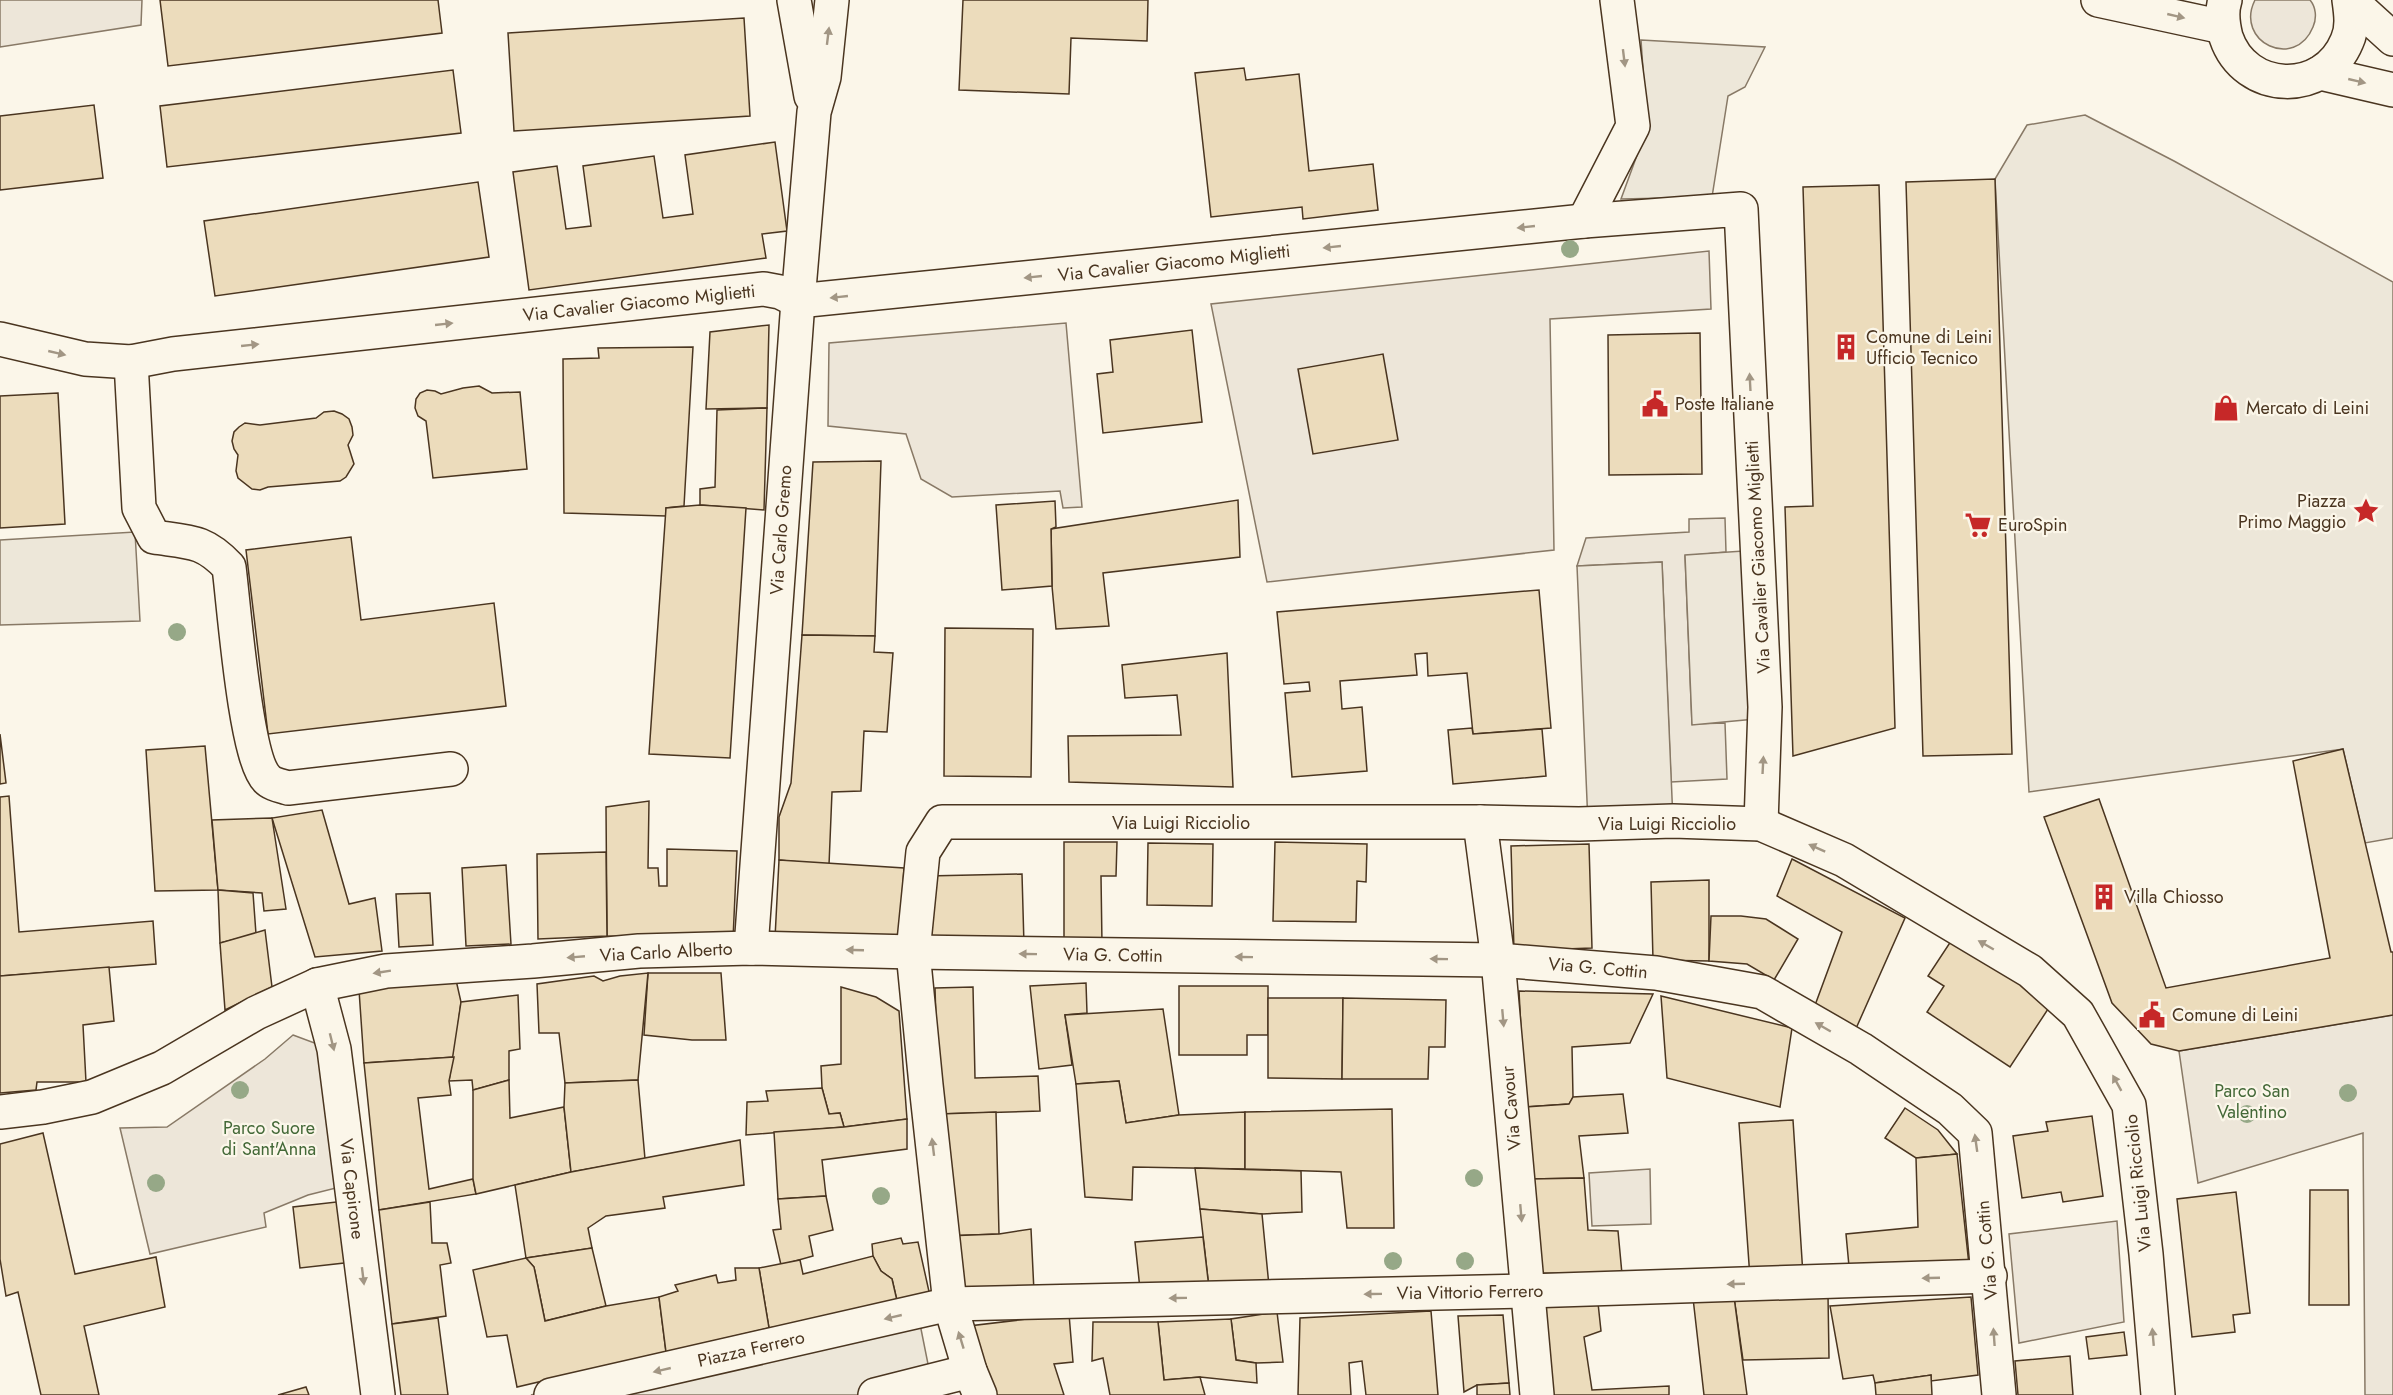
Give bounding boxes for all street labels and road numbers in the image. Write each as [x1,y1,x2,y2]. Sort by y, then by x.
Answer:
street label: Via Cavalier Giacomo Miglietti [1056,238,1292,288]
street label: Via Cavalier Giacomo Miglietti [521,278,757,328]
street label: Via Cavalier Giacomo Miglietti [1739,440,1777,674]
street label: Via Carlo Gremo [763,464,799,596]
street label: Via Luigi Ricciolio [1112,810,1250,836]
street label: Via Luigi Ricciolio [1598,811,1736,837]
street label: Via Carlo Alberto [599,936,733,968]
street label: Via G. Cottin [1063,941,1163,969]
street label: Via G. Cottin [1547,951,1649,985]
street label: Via Cavour [1494,1064,1528,1151]
street label: Via Luigi Ricciolio [2118,1113,2158,1253]
street label: Via Capirone [333,1137,371,1241]
street label: Via G. Cottin [1970,1199,2004,1301]
street label: Via Vittorio Ferrero [1397,1278,1544,1306]
street label: Piazza Ferrero [695,1324,807,1374]

